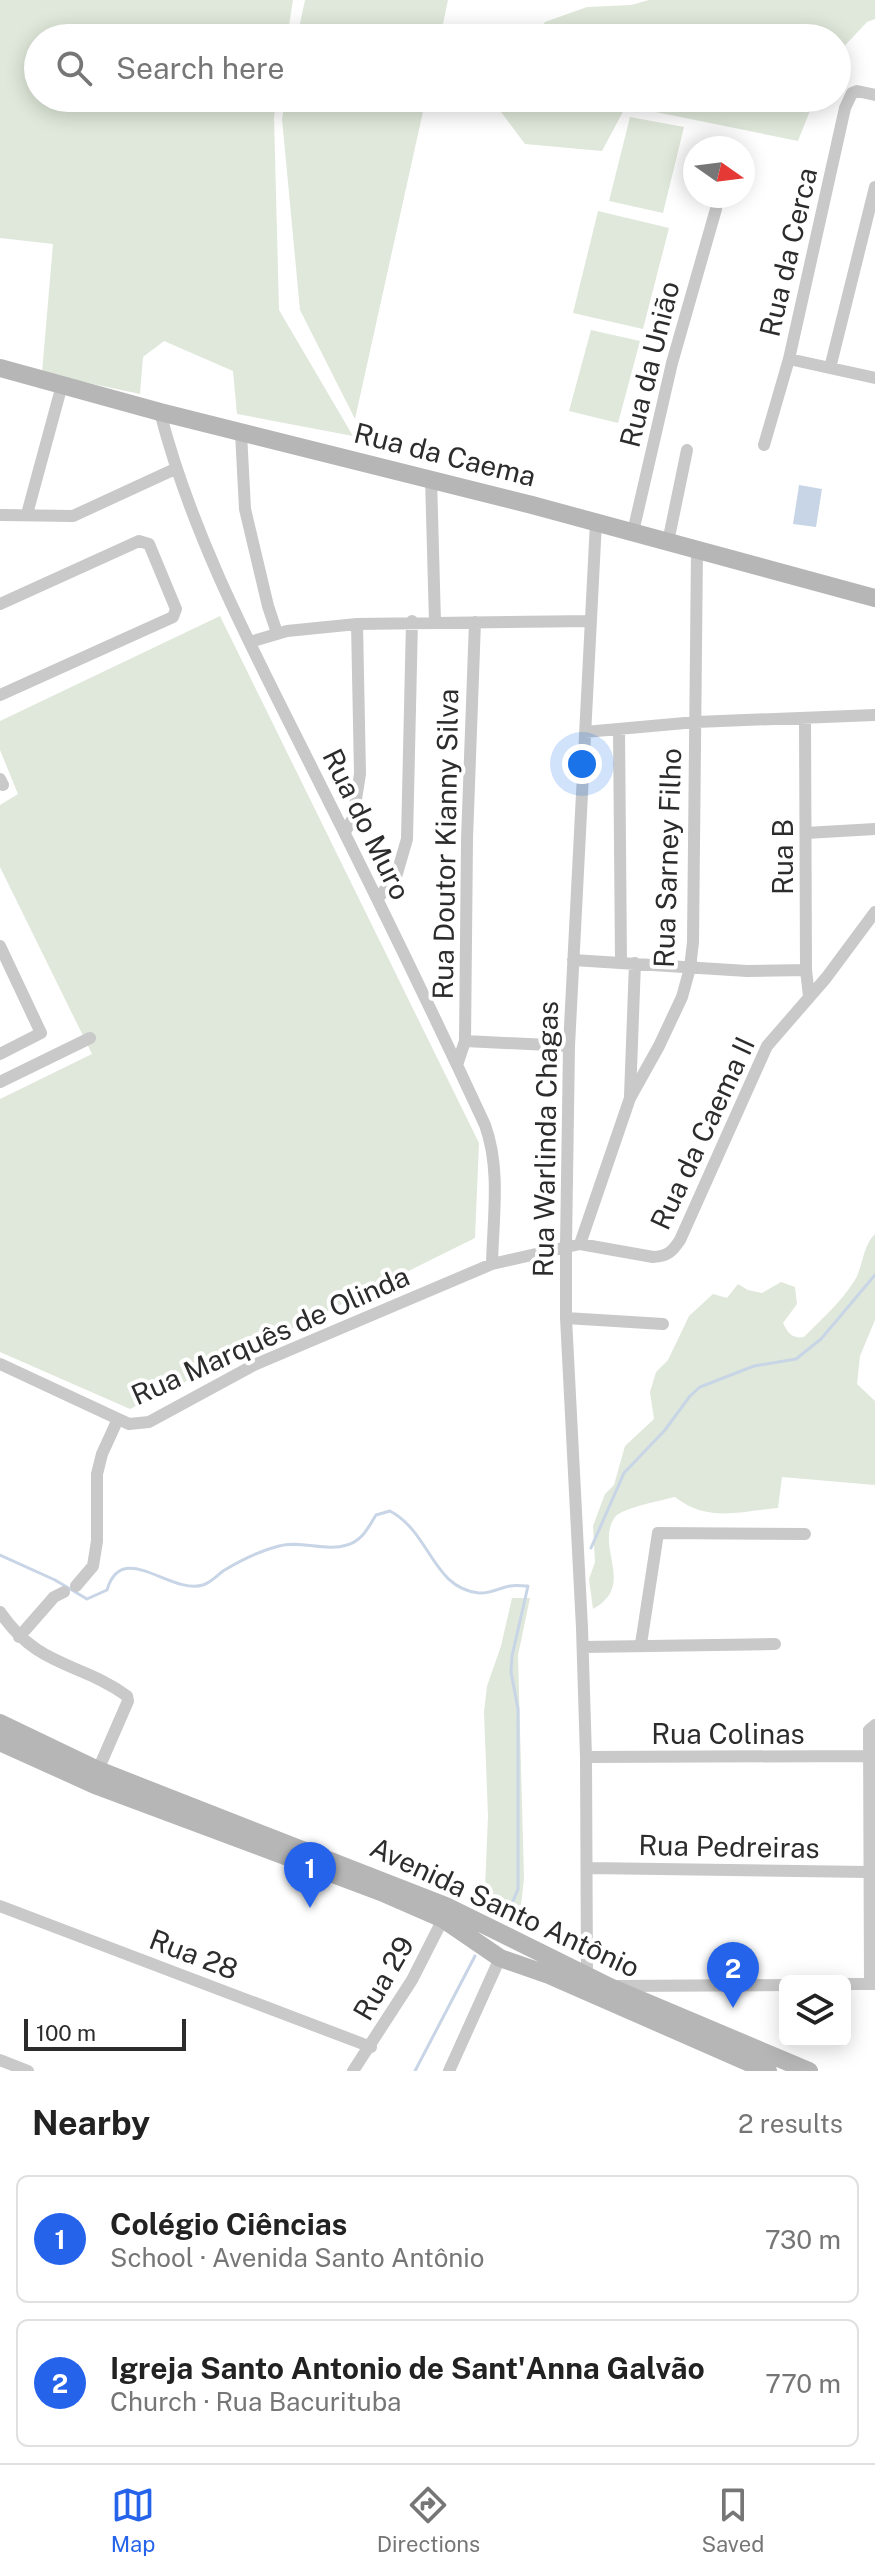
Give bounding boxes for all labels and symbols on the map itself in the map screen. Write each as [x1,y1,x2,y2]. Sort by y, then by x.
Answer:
north arrow [683,136,755,208]
street label: Rua da Cerca [753,164,823,340]
street label: Rua da União [612,278,686,450]
street label: Rua da Caema [351,415,539,493]
street label: Rua Doutor Kianny Silva [426,688,464,1000]
street label: Rua do Muro [316,743,418,905]
your location [562,744,602,784]
street label: Rua Sarney Filho [647,748,687,968]
street label: Rua B [766,819,799,895]
street label: Rua Warlinda Chagas [526,1000,564,1278]
street label: Rua da Caema II [643,1031,761,1235]
street label: Rua Marquês de Olinda [126,1259,414,1411]
street label: Rua Colinas [651,1717,805,1750]
street label: Rua Pedreiras [638,1828,820,1864]
street label: Avenida Santo Antônio [365,1830,645,1984]
pin: 1 [284,1842,336,1908]
street label: Rua 28 [145,1922,243,1986]
street label: Rua 29 [346,1930,420,2026]
pin: 2 [707,1942,759,2008]
scale bar [24,2015,186,2051]

